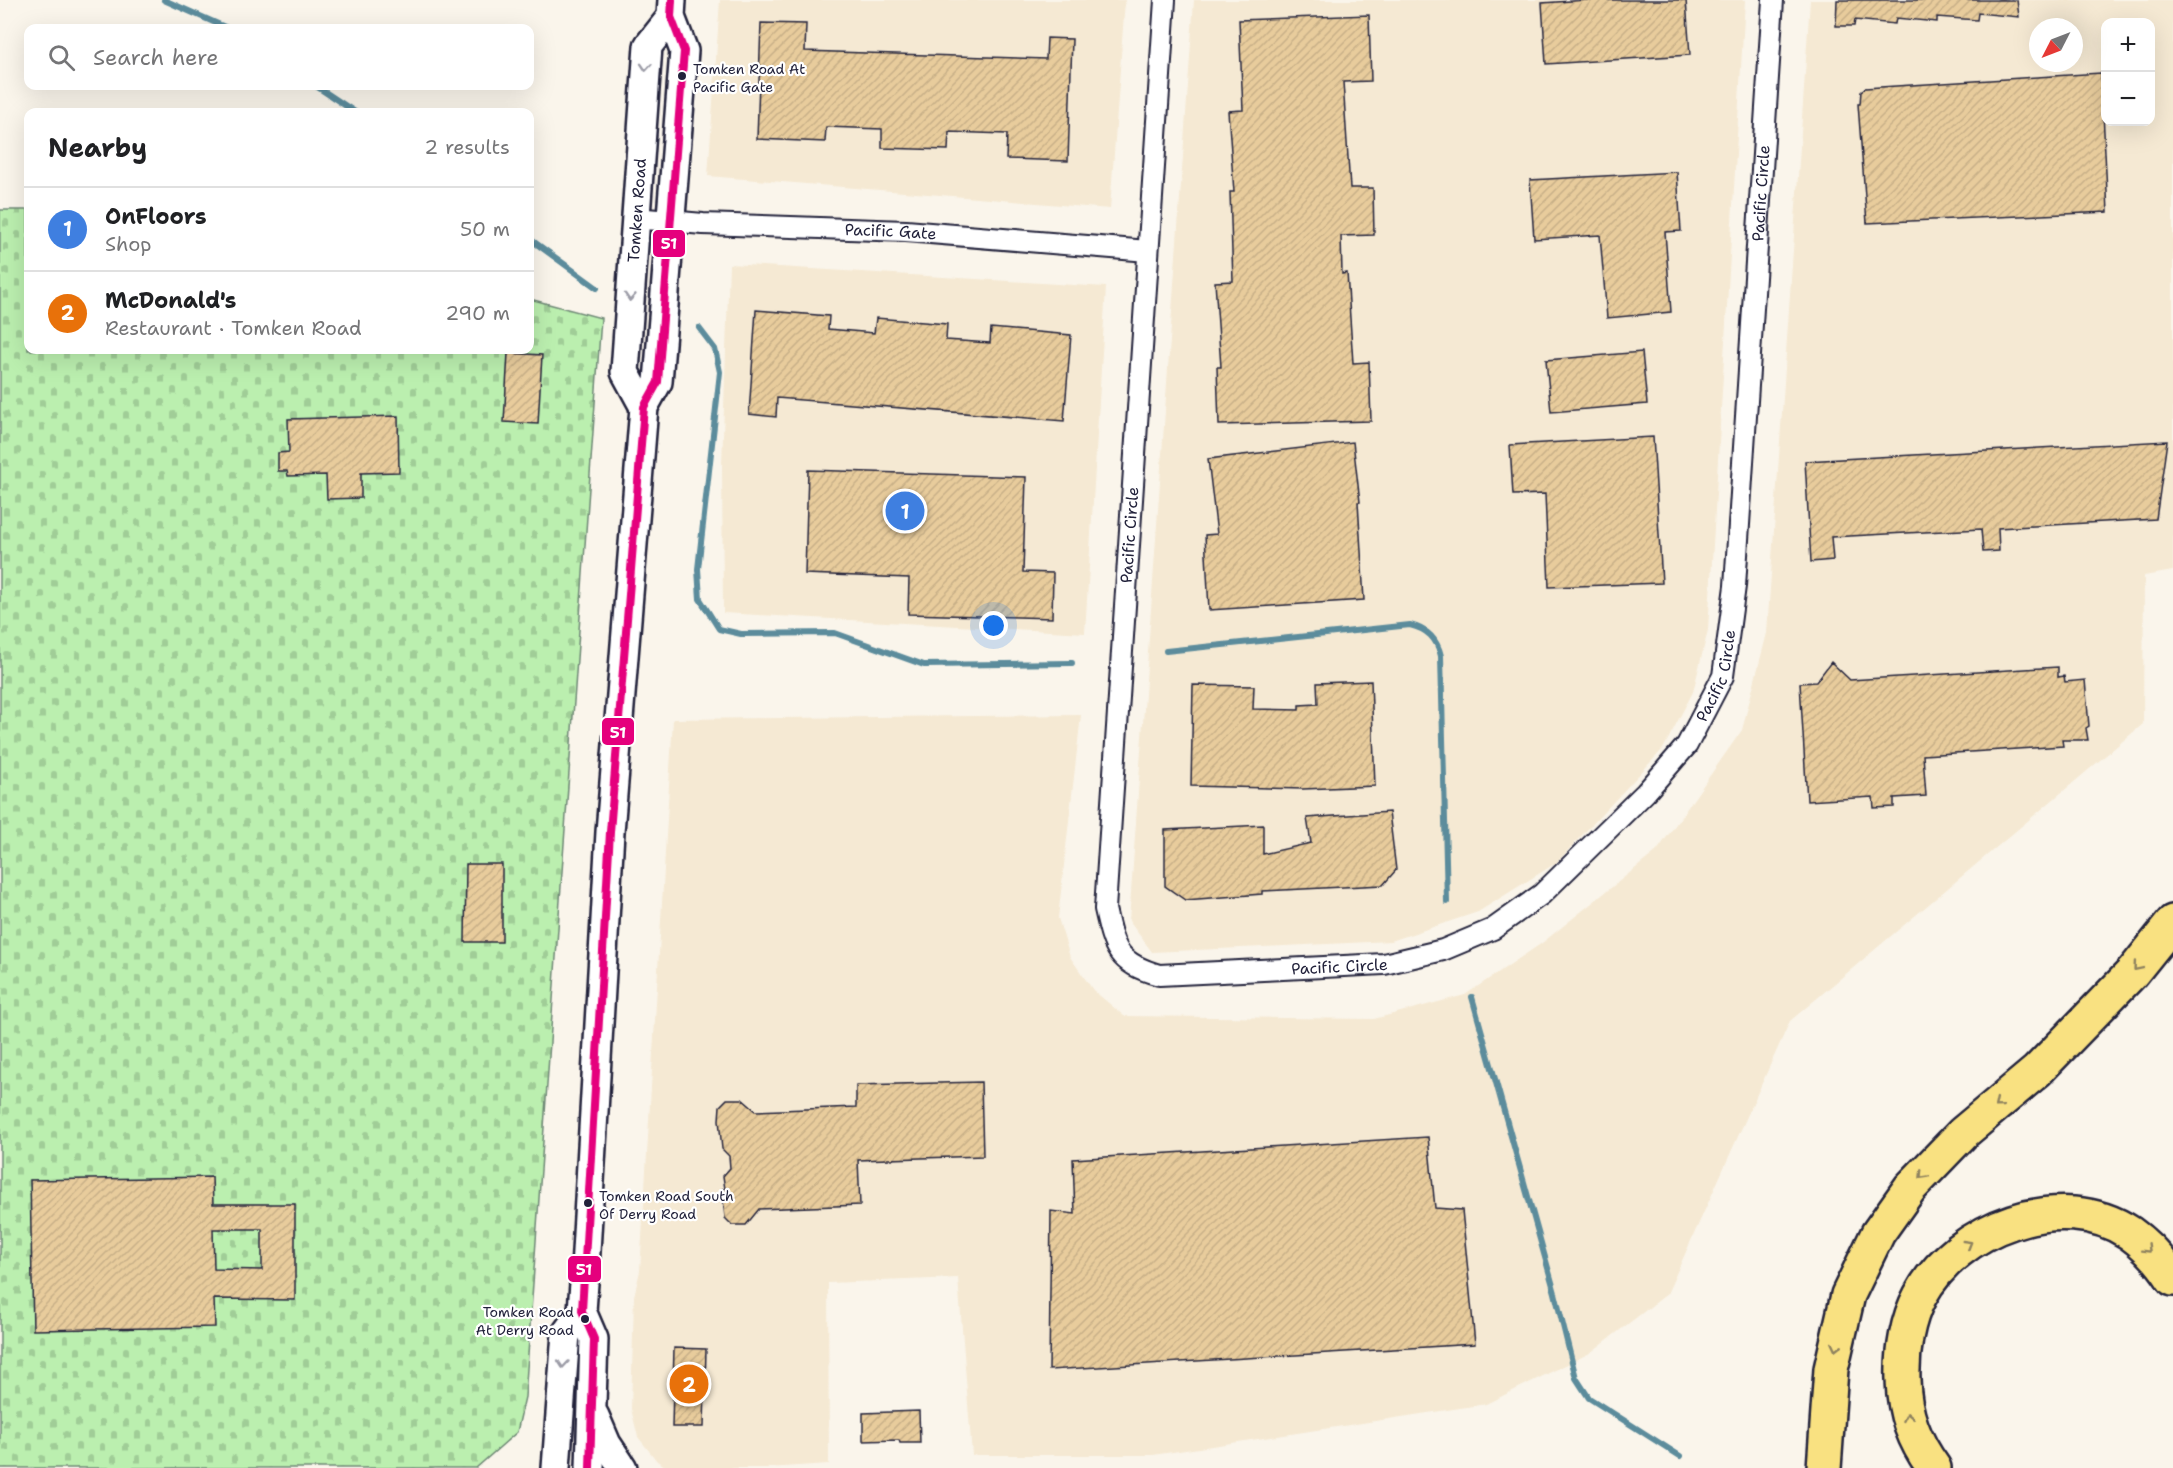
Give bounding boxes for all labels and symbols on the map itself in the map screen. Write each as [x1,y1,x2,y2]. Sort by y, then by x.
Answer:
north arrow [2029,18,2083,72]
place label: Tomken Road At Pacific Gate [693,60,805,96]
one-way arrow [640,63,653,72]
marker: Tomken Road At Pacific Gate [676,70,688,82]
street label: Pacific Circle [1747,144,1775,242]
street label: Tomken Road [623,157,651,263]
street label: Pacific Gate [844,219,937,244]
line badge: 51 [652,229,686,258]
text: 51 [661,233,677,254]
one-way arrow [624,293,637,302]
street label: Pacific Circle [1116,486,1143,584]
pin: 1 [886,488,924,534]
your location [979,611,1008,640]
street label: Pacific Circle [1691,628,1740,725]
line badge: 51 [601,717,635,746]
text: 51 [610,722,626,743]
street label: Pacific Circle [1291,954,1388,980]
one-way arrow [2133,961,2144,972]
one-way arrow [1994,1097,2005,1108]
one-way arrow [1919,1168,1930,1179]
place label: Tomken Road South Of Derry Road [599,1187,734,1223]
marker: Tomken Road South Of Derry Road [582,1197,594,1209]
one-way arrow [1962,1240,1972,1252]
one-way arrow [2140,1241,2151,1252]
line badge: 51 [567,1255,602,1283]
text: 51 [576,1259,592,1280]
place label: Tomken Road At Derry Road [476,1303,574,1339]
marker: Tomken Road At Derry Road [579,1313,591,1325]
one-way arrow [1831,1342,1844,1352]
one-way arrow [557,1360,570,1369]
pin: 2 [670,1362,708,1406]
one-way arrow [1902,1412,1915,1422]

